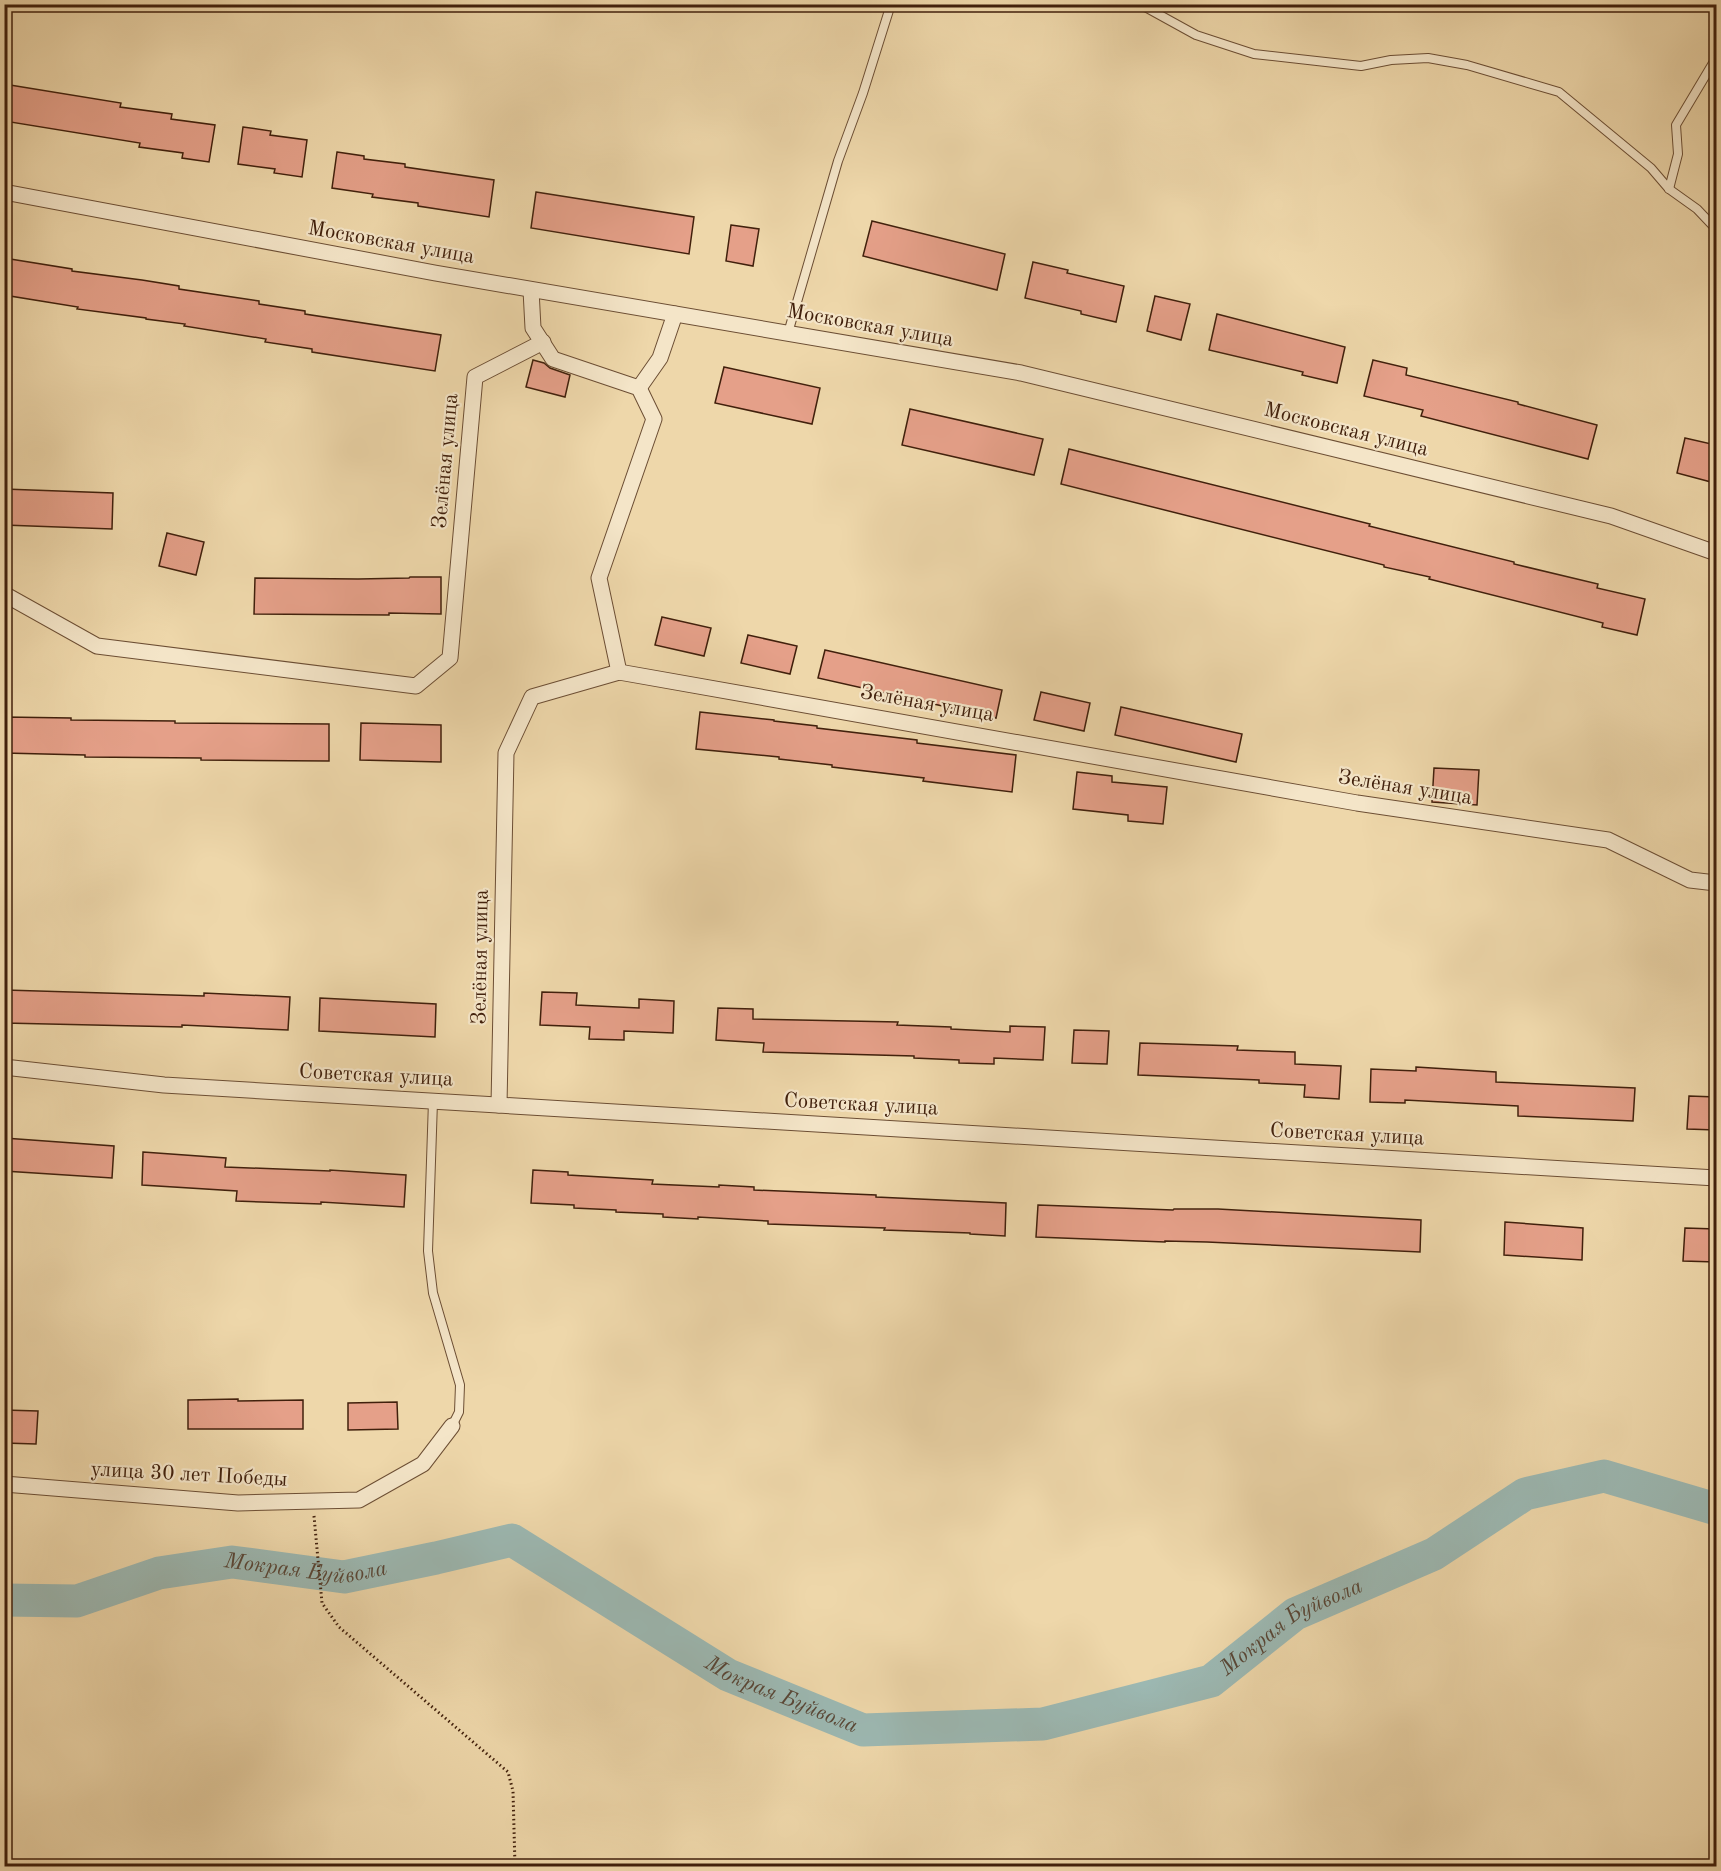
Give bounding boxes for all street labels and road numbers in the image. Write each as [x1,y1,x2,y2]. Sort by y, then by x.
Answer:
street label: Московская улица [306,218,476,268]
street label: Московская улица [785,301,955,351]
street label: Зелёная улица [430,393,462,529]
street label: Московская улица [1262,399,1430,461]
street label: Зелёная улица [858,682,996,726]
street label: Зелёная улица [1336,767,1474,809]
street label: Зелёная улица [469,889,493,1025]
street label: Советская улица [298,1061,454,1091]
street label: Советская улица [783,1090,939,1120]
street label: Советская улица [1269,1120,1425,1150]
street label: улица 30 лет Победы [90,1459,288,1491]

